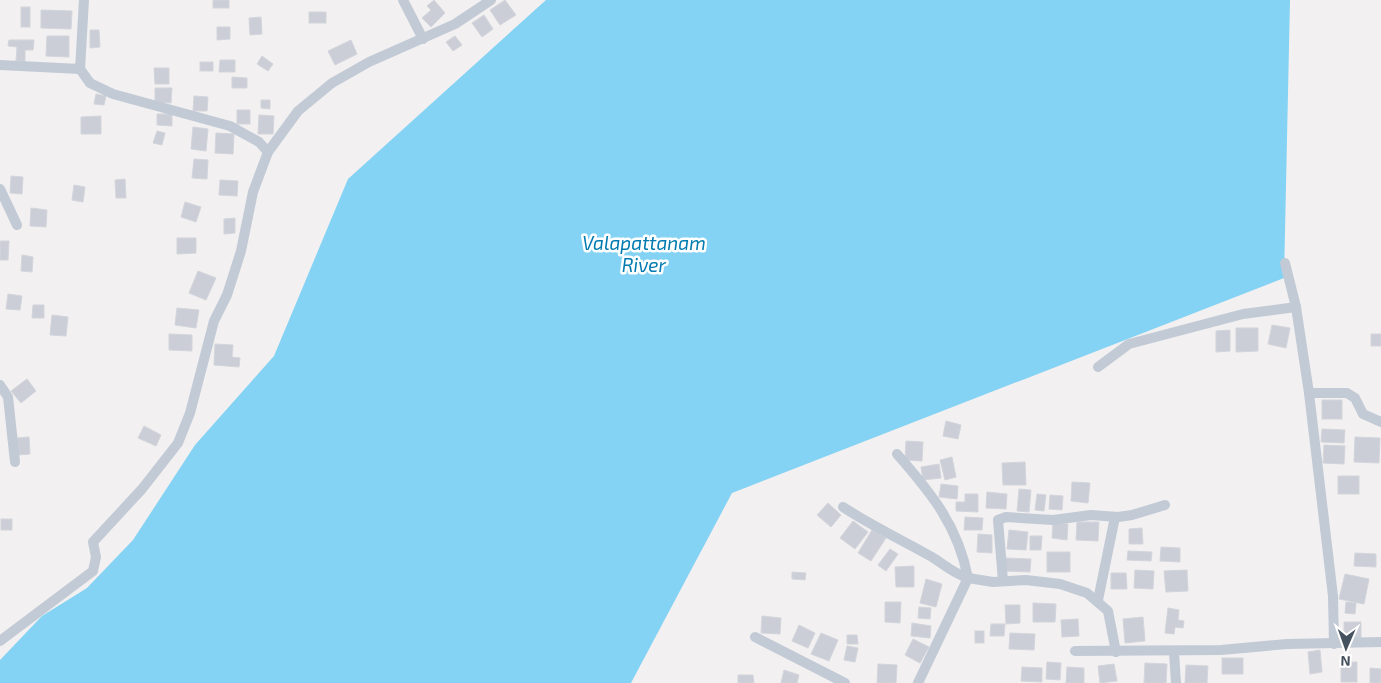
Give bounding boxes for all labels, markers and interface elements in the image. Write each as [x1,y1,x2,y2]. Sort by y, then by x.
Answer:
water label: Valapattanam River [582,231,706,276]
north arrow [1321,623,1371,673]
text: N [1340,653,1351,670]

